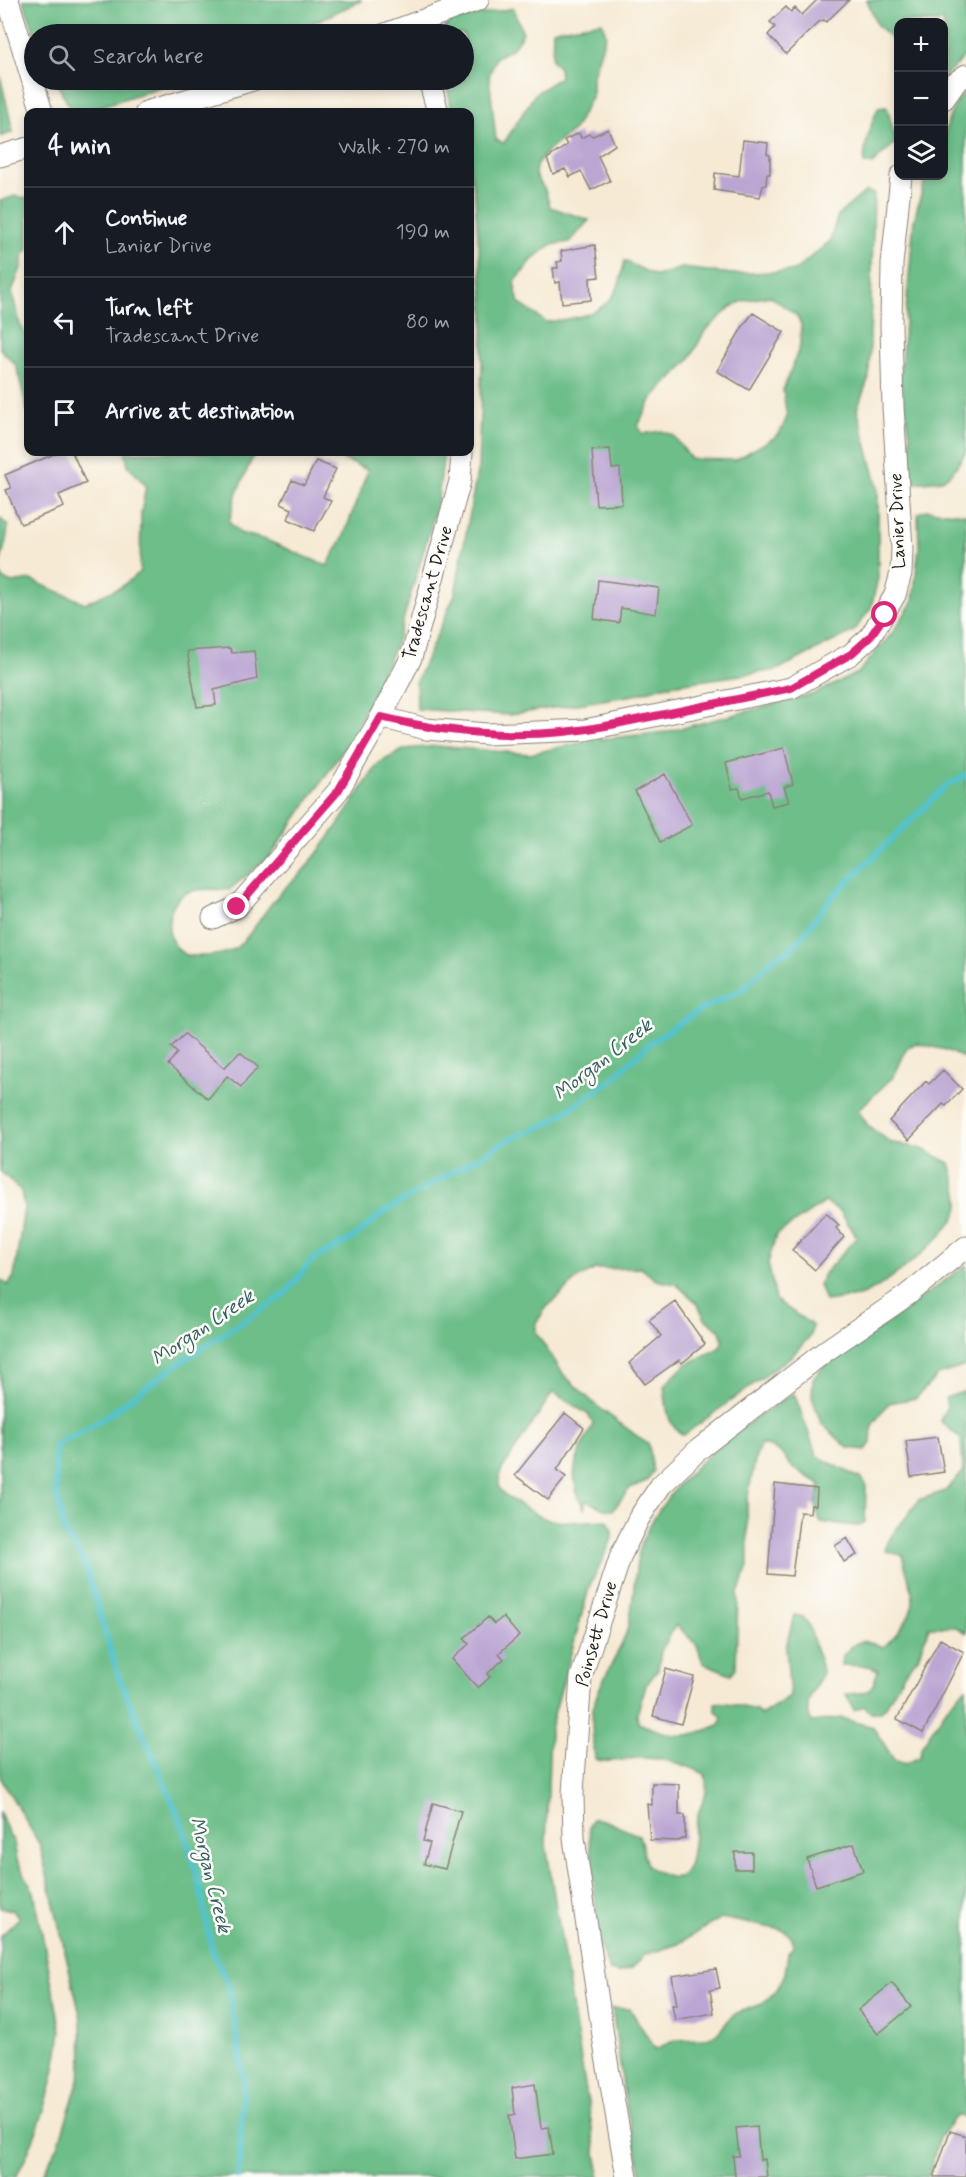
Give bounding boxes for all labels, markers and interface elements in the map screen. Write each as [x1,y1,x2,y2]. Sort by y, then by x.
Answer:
map controls [894,18,948,180]
button: + [894,18,948,72]
search box [24,24,474,90]
icon: search [45,41,78,74]
text: Search here [93,43,204,71]
button: − [894,72,948,126]
button: layers [894,126,948,180]
text: 4 min [48,130,111,164]
text: Walk · 270 m [338,134,450,161]
text: Continue [105,205,187,233]
icon: ahead [48,216,81,249]
text: 190 m [396,219,450,246]
text: Lanier Drive [105,233,212,260]
text: Turn left [105,295,193,323]
icon: left [48,306,81,339]
text: 80 m [406,309,450,336]
text: Tradescant Drive [105,323,259,350]
icon: arrive [48,396,81,429]
text: Arrive at destination [105,398,295,426]
street label: Lanier Drive [884,473,912,569]
street label: Tradescant Drive [397,523,459,663]
route start [871,601,897,627]
route end [223,893,249,919]
water label: Morgan Creek [548,1012,661,1109]
water label: Morgan Creek [146,1283,262,1374]
street label: Poinsett Drive [571,1579,623,1689]
water label: Morgan Creek [181,1814,238,1938]

